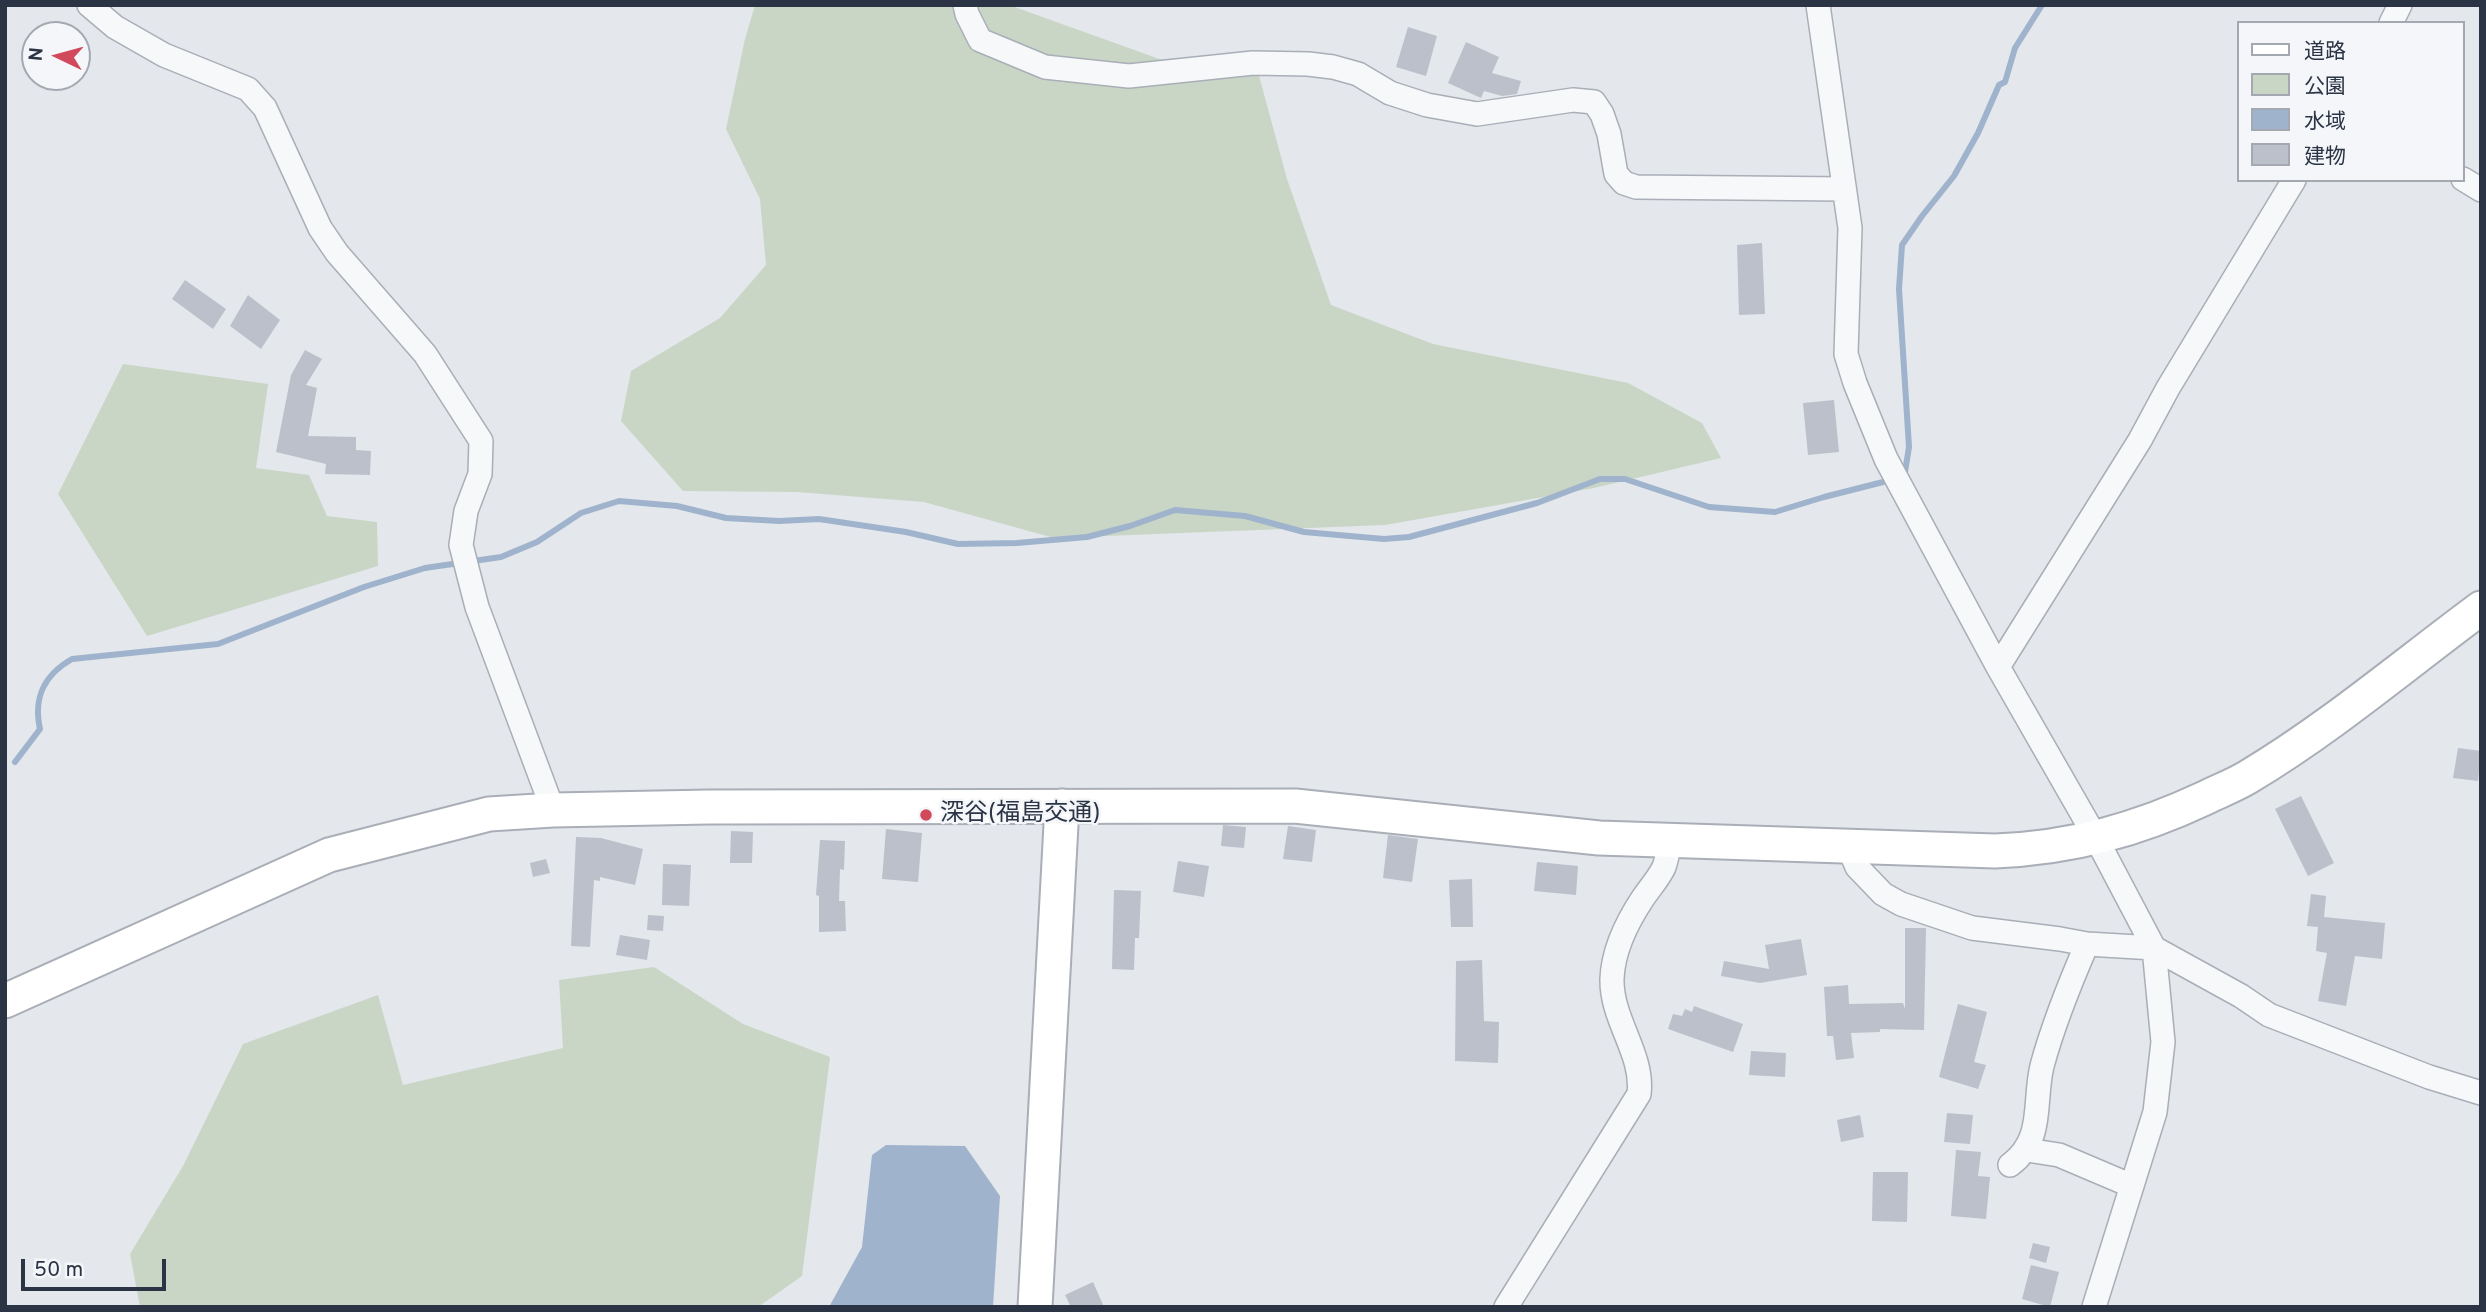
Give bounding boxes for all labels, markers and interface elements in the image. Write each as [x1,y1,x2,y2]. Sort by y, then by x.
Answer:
north arrow [21,21,91,91]
legend [2238,21,2465,182]
text: 道路 [2304,39,2346,66]
text: N [25,46,50,62]
text: 公園 [2304,74,2346,101]
text: 水域 [2304,109,2346,136]
text: 建物 [2304,144,2346,171]
place label: 深谷(福島交通) [940,801,1100,829]
marker: 深谷(福島交通) [918,807,934,823]
scale bar [24,1246,170,1290]
text: 50 m [34,1257,83,1284]

